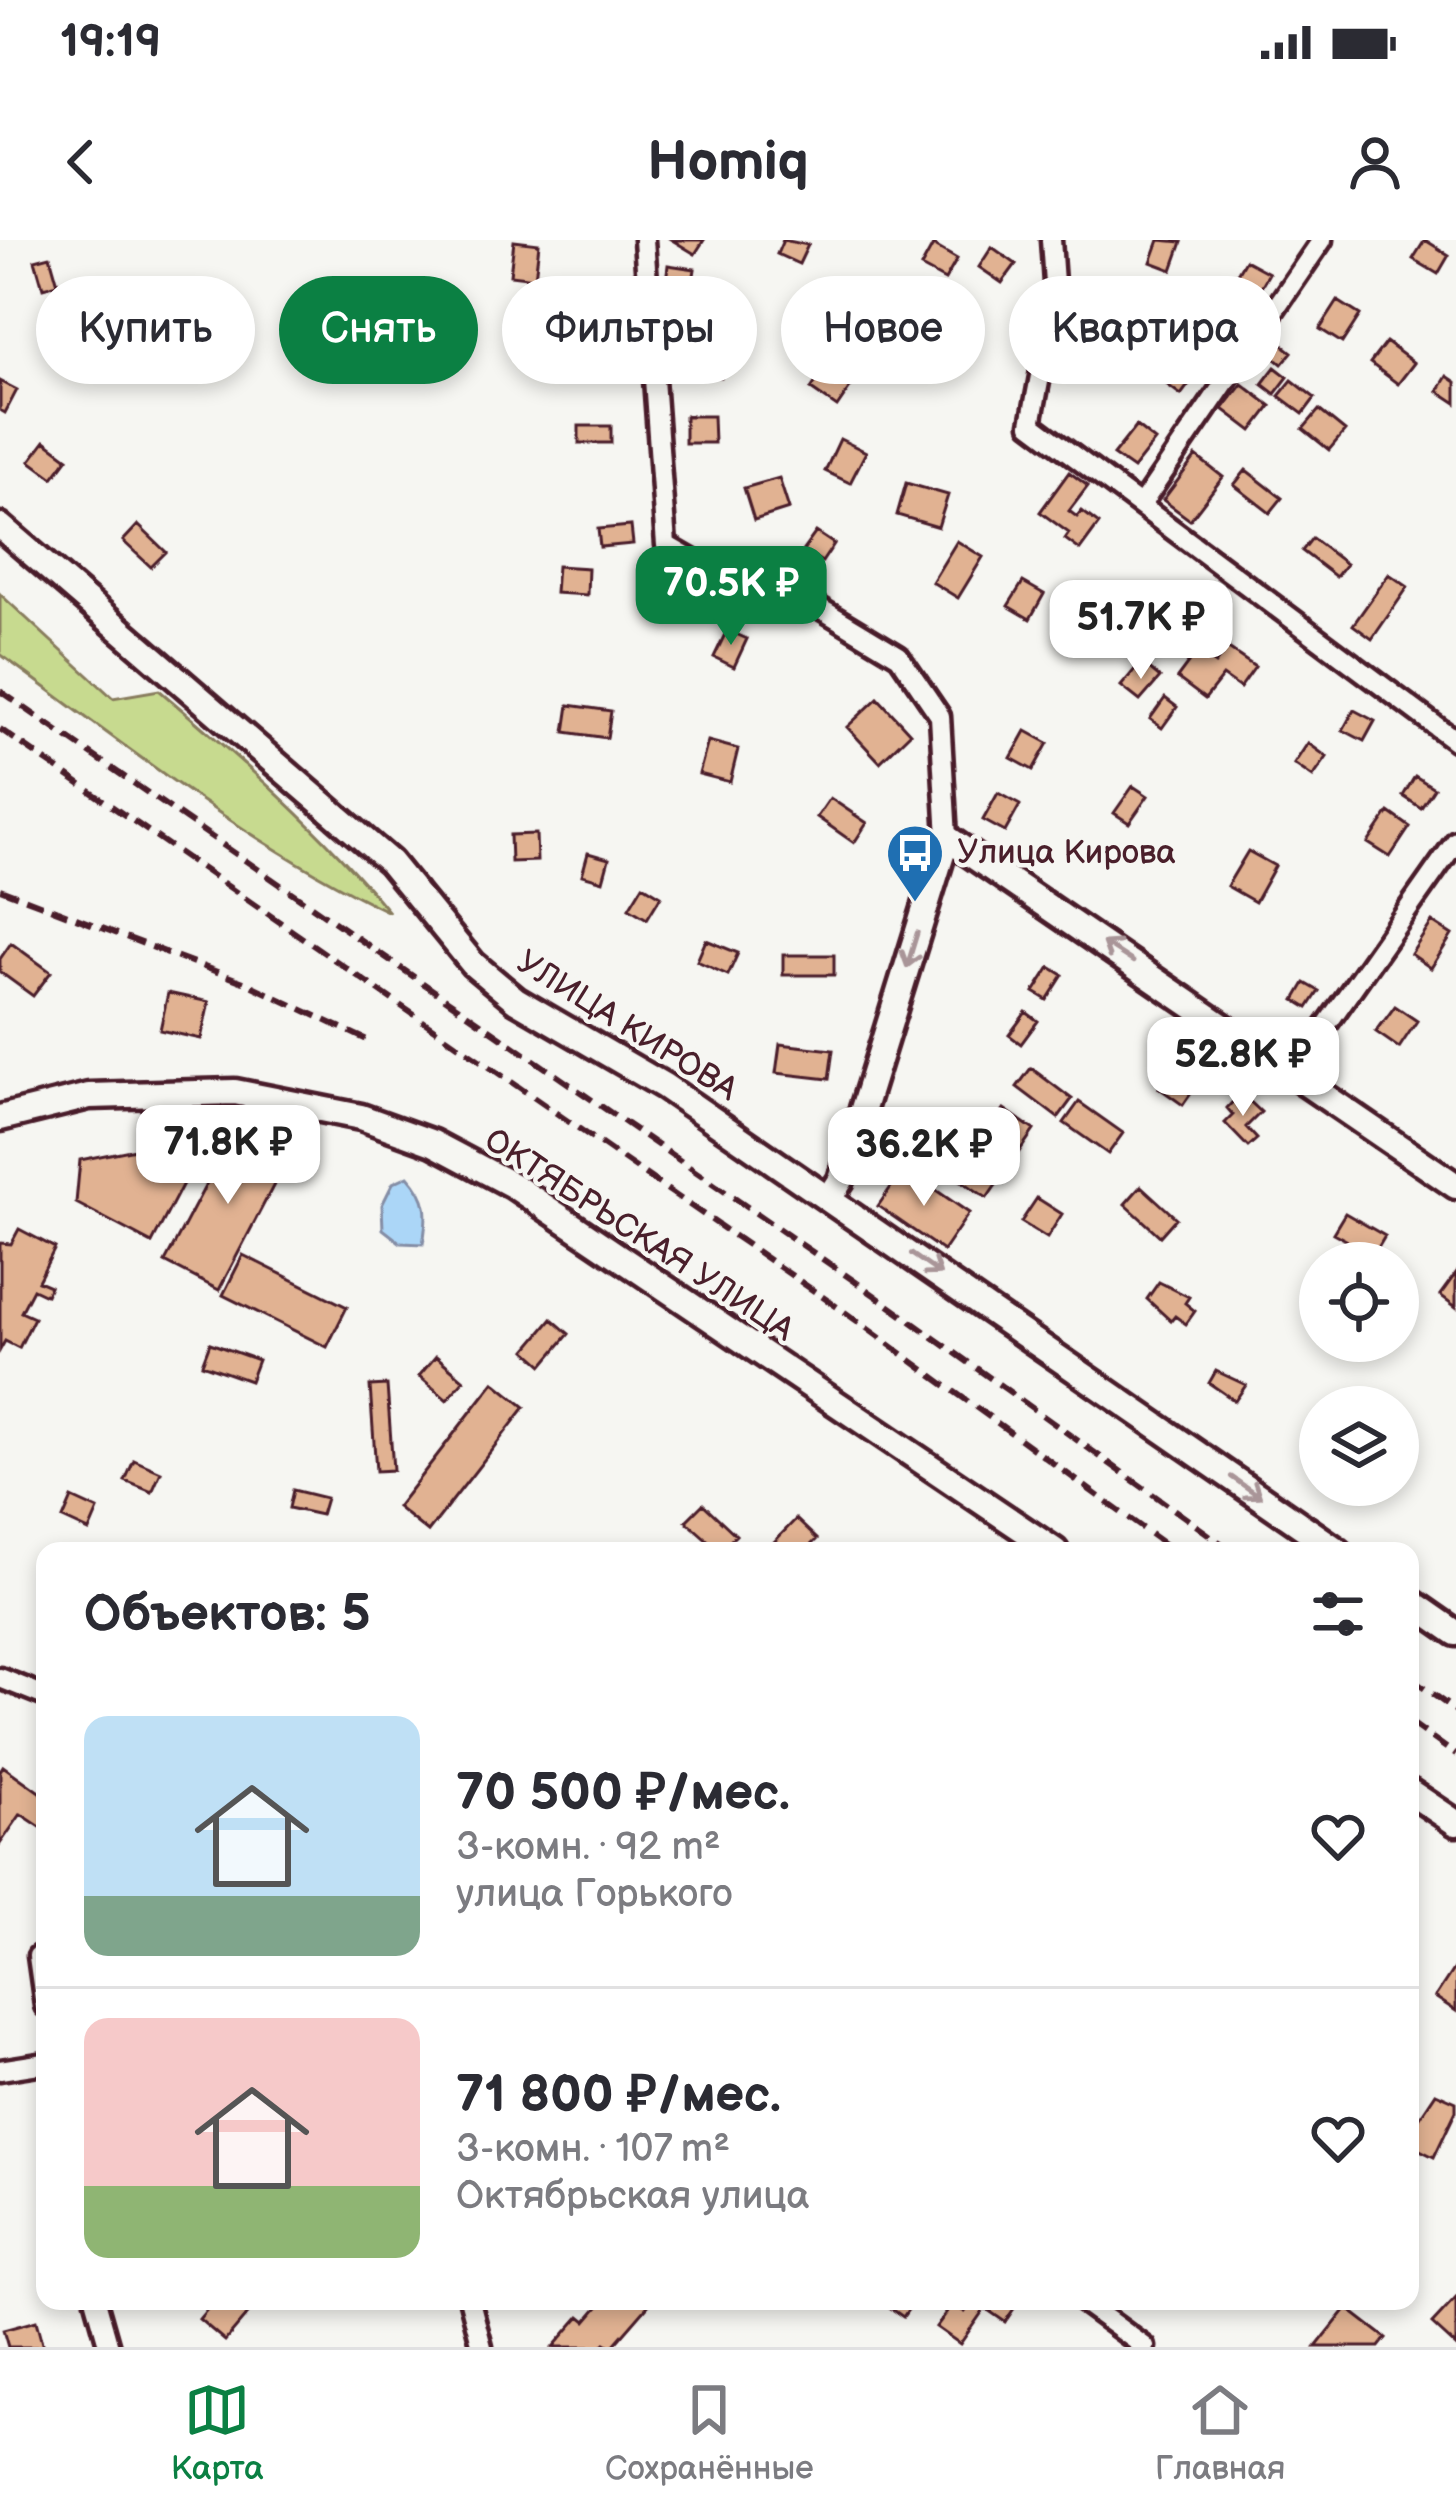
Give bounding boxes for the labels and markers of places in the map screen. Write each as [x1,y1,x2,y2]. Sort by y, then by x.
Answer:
pin: 70.5K ₽ [620,546,842,648]
pin: 51.7K ₽ [1030,580,1252,682]
bus stop icon: Улица Кирова [884,822,946,904]
place label: Улица Кирова [957,833,1176,873]
pin: 52.8K ₽ [1132,1017,1354,1119]
pin: 71.8K ₽ [117,1105,339,1207]
pin: 36.2K ₽ [813,1107,1035,1209]

